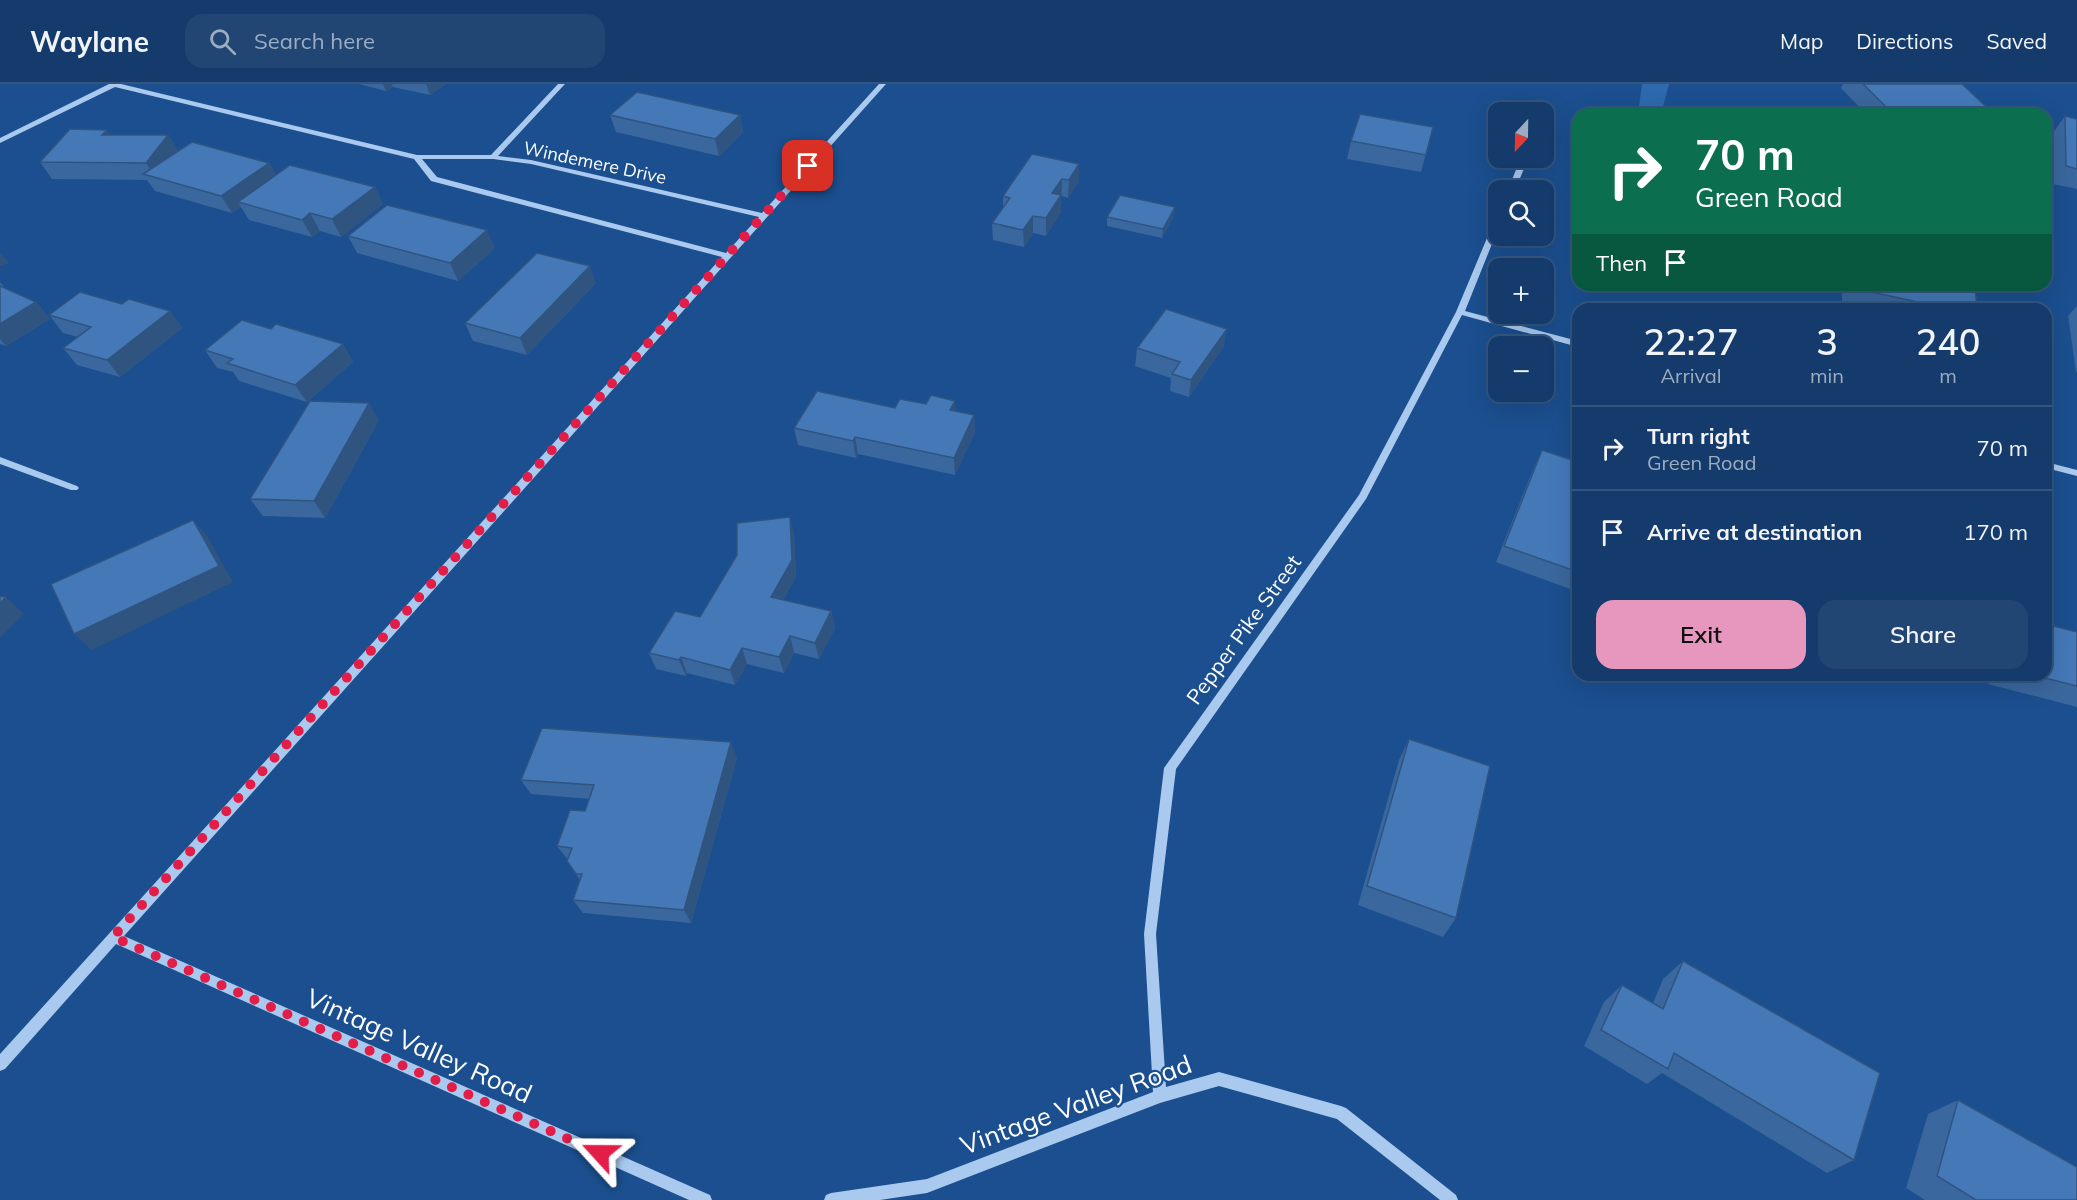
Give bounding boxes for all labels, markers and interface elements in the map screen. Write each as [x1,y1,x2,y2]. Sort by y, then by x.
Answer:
search box [185,14,605,68]
text: Waylane [30,24,149,59]
icon: search [206,25,239,58]
text: Search here [254,27,375,55]
text: Map [1780,28,1823,54]
text: Directions [1856,28,1953,54]
text: Saved [1986,28,2047,54]
north arrow [1488,102,1554,168]
map controls [1488,102,1554,402]
text: 70 m [1695,128,1795,181]
icon: right [1596,132,1674,210]
street label: Windemere Drive [522,136,669,189]
pin [782,140,833,191]
icon: arrive [791,149,824,182]
button: search [1488,180,1554,246]
text: Green Road [1695,180,1843,214]
icon: arrive [1659,246,1692,279]
text: Then [1596,249,1647,277]
button: + [1488,258,1554,324]
text: 22:27 [1644,319,1738,364]
text: 3 [1816,319,1838,364]
text: 240 [1916,319,1980,364]
button: − [1488,336,1554,402]
text: Arrival [1660,363,1722,388]
text: min [1810,363,1844,388]
text: m [1939,363,1957,388]
text: Turn right [1647,422,1750,450]
icon: right [1596,432,1629,465]
text: 70 m [1977,434,2028,462]
text: Green Road [1647,450,1756,475]
icon: arrive [1596,516,1629,549]
text: Arrive at destination [1647,518,1862,546]
text: 170 m [1963,518,2028,546]
street label: Pepper Pike Street [1180,550,1306,709]
button: Exit [1596,600,1806,669]
button: Share [1818,600,2028,669]
street label: Vintage Valley Road [301,981,537,1110]
street label: Vintage Valley Road [956,1047,1196,1162]
position arrow [568,1121,632,1185]

